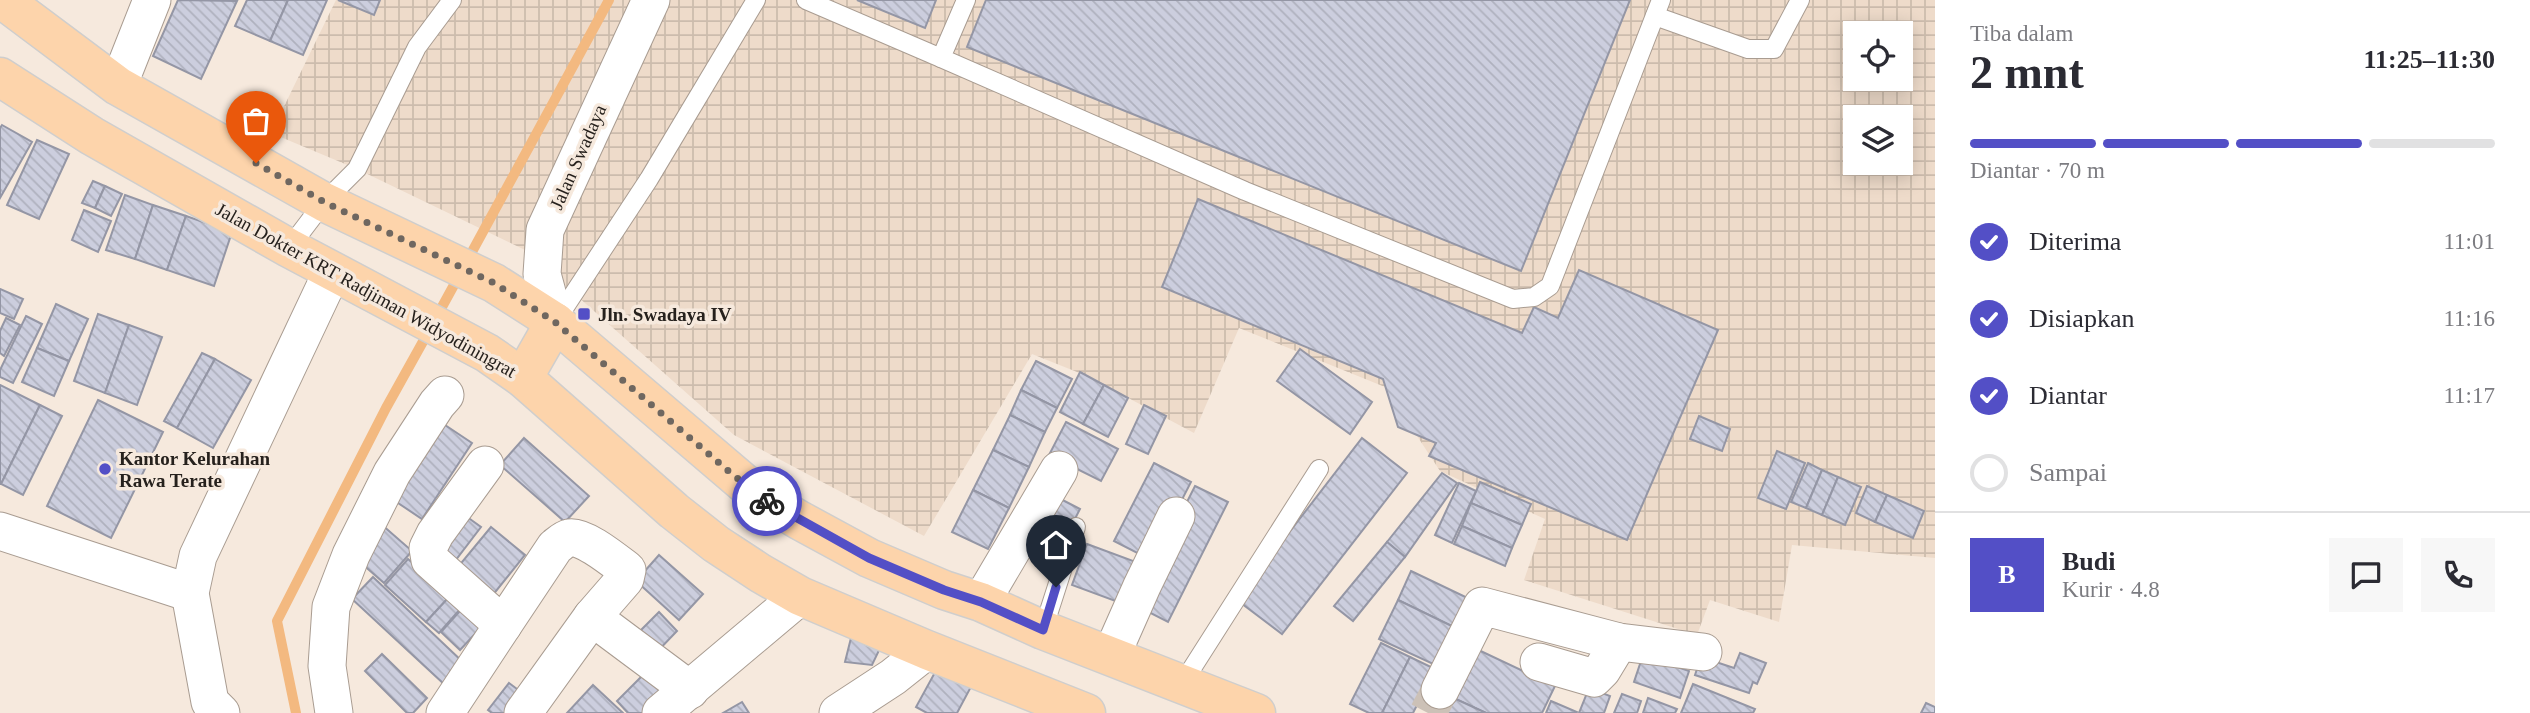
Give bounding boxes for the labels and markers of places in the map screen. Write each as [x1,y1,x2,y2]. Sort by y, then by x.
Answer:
pin [226,91,286,163]
place label: Jln. Swadaya IV [598,304,732,325]
marker: Jln. Swadaya IV [576,306,592,322]
place label: Kantor Kelurahan Rawa Terate [119,448,271,491]
marker: Kantor Kelurahan Rawa Terate [97,461,113,477]
pin [1026,515,1086,587]

